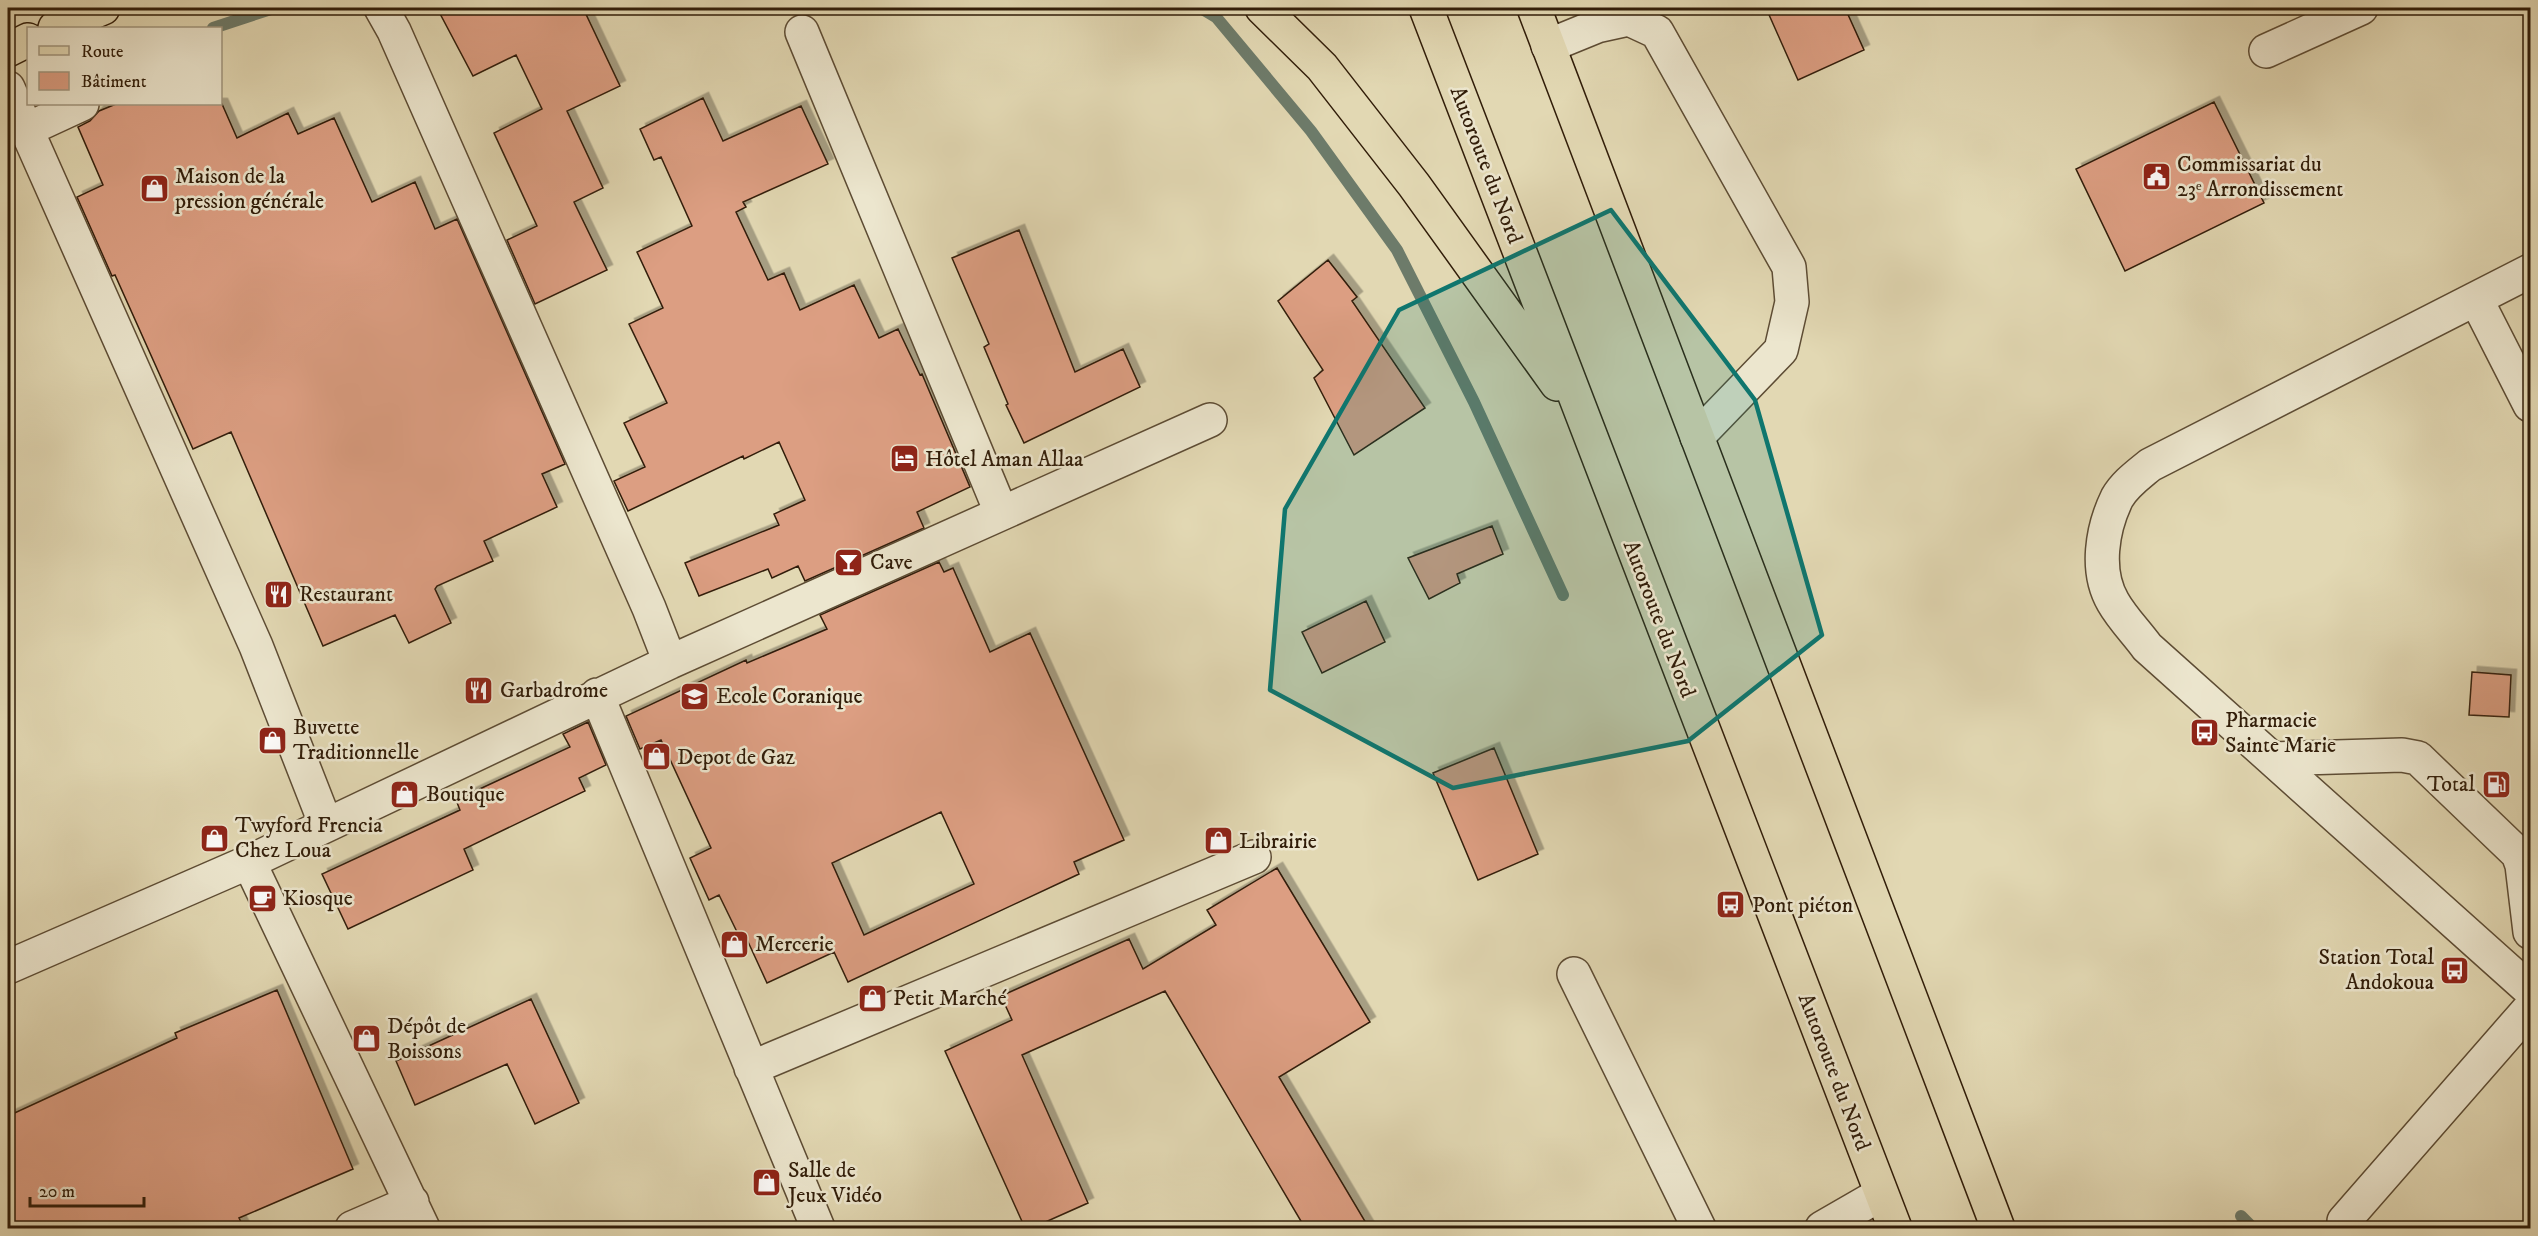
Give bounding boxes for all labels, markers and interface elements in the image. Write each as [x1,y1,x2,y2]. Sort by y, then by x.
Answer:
legend [27,27,222,105]
text: Route [81,41,124,63]
text: Bâtiment [81,71,147,93]
street label: Autoroute du Nord [1444,83,1528,247]
place label: Commissariat du 23ᵉ Arrondissement [2177,151,2343,203]
public building icon: Commissariat du 23ᵉ Arrondissement [2140,161,2172,193]
place label: Maison de la pression générale [174,163,324,215]
shop icon: Maison de la pression générale [138,173,170,205]
hotel icon: Hôtel Aman Allaa [888,443,920,475]
place label: Hôtel Aman Allaa [925,446,1084,473]
street label: Autoroute du Nord [1617,537,1701,701]
bar icon: Cave [833,546,865,578]
place label: Cave [870,549,913,576]
restaurant icon: Restaurant [262,578,294,610]
place label: Restaurant [299,581,393,608]
restaurant icon: Garbadrome [463,674,495,706]
place label: Garbadrome [500,677,608,704]
school or university icon: Ecole Coranique [679,680,711,712]
place label: Ecole Coranique [716,683,863,710]
place label: Pharmacie Sainte Marie [2225,707,2336,759]
place label: Buvette Traditionnelle [293,714,419,766]
bus stop icon: Pharmacie Sainte Marie [2188,717,2220,749]
shop icon: Buvette Traditionnelle [256,724,288,756]
shop icon: Depot de Gaz [640,741,672,773]
place label: Depot de Gaz [677,744,796,771]
fuel station icon: Total [2480,768,2512,800]
place label: Total [2427,771,2475,798]
shop icon: Boutique [389,778,421,810]
place label: Boutique [426,781,505,808]
place label: Twyford Frencia Chez Loua [235,812,383,864]
shop icon: Twyford Frencia Chez Loua [198,822,230,854]
shop icon: Librairie [1202,825,1234,857]
place label: Librairie [1239,828,1317,855]
cafe icon: Kiosque [246,882,278,914]
place label: Kiosque [283,885,353,912]
bus stop icon: Pont piéton [1715,889,1747,921]
place label: Pont piéton [1752,892,1854,919]
shop icon: Mercerie [718,928,750,960]
place label: Mercerie [755,931,834,958]
place label: Station Total Andokoua [2318,944,2435,996]
bus stop icon: Station Total Andokoua [2439,954,2471,986]
shop icon: Petit Marché [856,982,888,1014]
place label: Petit Marché [893,985,1007,1012]
street label: Autoroute du Nord [1792,990,1876,1154]
place label: Dépôt de Boissons [387,1013,466,1065]
shop icon: Dépôt de Boissons [350,1023,382,1055]
place label: Salle de Jeux Vidéo [786,1157,882,1209]
shop icon: Salle de Jeux Vidéo [751,1167,783,1199]
scale bar [30,1170,144,1208]
text: 20 m [39,1181,75,1203]

